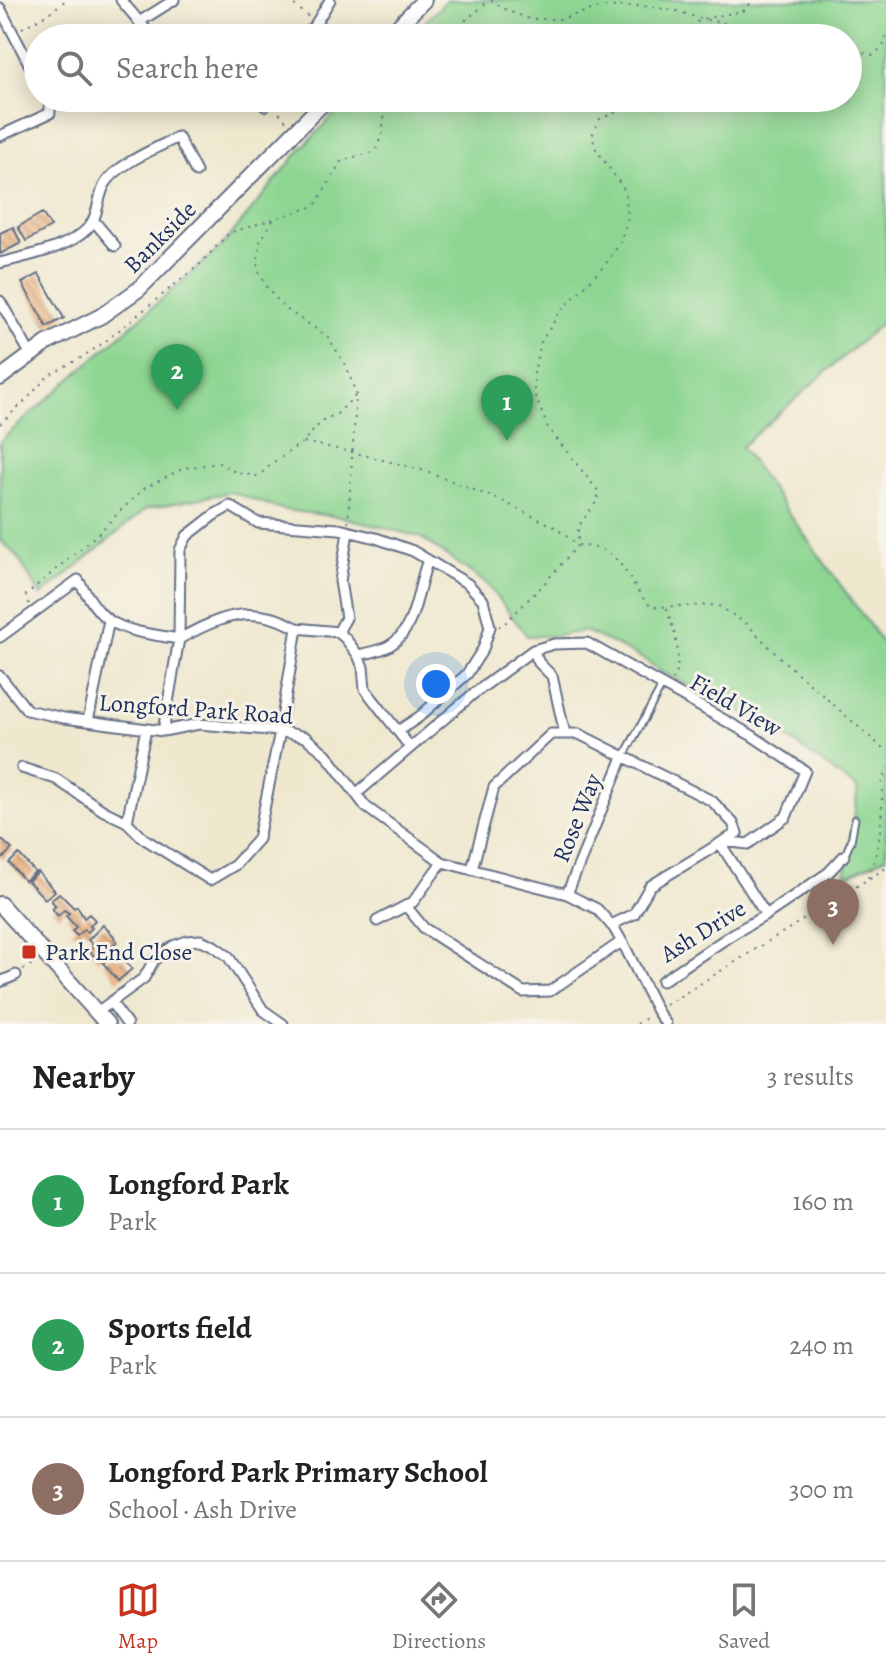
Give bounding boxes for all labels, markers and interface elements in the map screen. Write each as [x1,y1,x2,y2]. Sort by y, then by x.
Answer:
search box [24,24,862,112]
icon: search [52,46,96,90]
text: Search here [116,48,259,88]
street label: Bankside [117,194,203,280]
pin: 2 [151,344,203,410]
pin: 1 [481,375,533,441]
your location [416,664,456,704]
street label: Field View [684,666,788,744]
street label: Longford Park Road [98,686,294,732]
street label: Rose Way [545,769,609,867]
pin: 3 [807,879,859,945]
street label: Ash Drive [653,892,752,970]
place label: Park End Close [45,936,192,968]
marker: Park End Close [20,943,38,961]
text: Nearby [32,1053,135,1100]
text: 3 results [767,1059,854,1094]
text: Longford Park [108,1164,289,1204]
text: 1 [53,1184,63,1219]
text: 160 m [792,1184,854,1219]
text: Park [108,1204,157,1239]
text: Sports field [108,1308,252,1348]
text: 2 [52,1328,64,1363]
text: 240 m [789,1328,854,1363]
text: Park [108,1348,157,1383]
text: Longford Park Primary School [108,1452,488,1492]
text: 3 [52,1472,64,1507]
text: 300 m [789,1472,854,1507]
text: School · Ash Drive [108,1492,297,1527]
tab: Map [116,1578,160,1656]
tab: Directions [392,1578,486,1656]
tab: Saved [718,1578,770,1656]

